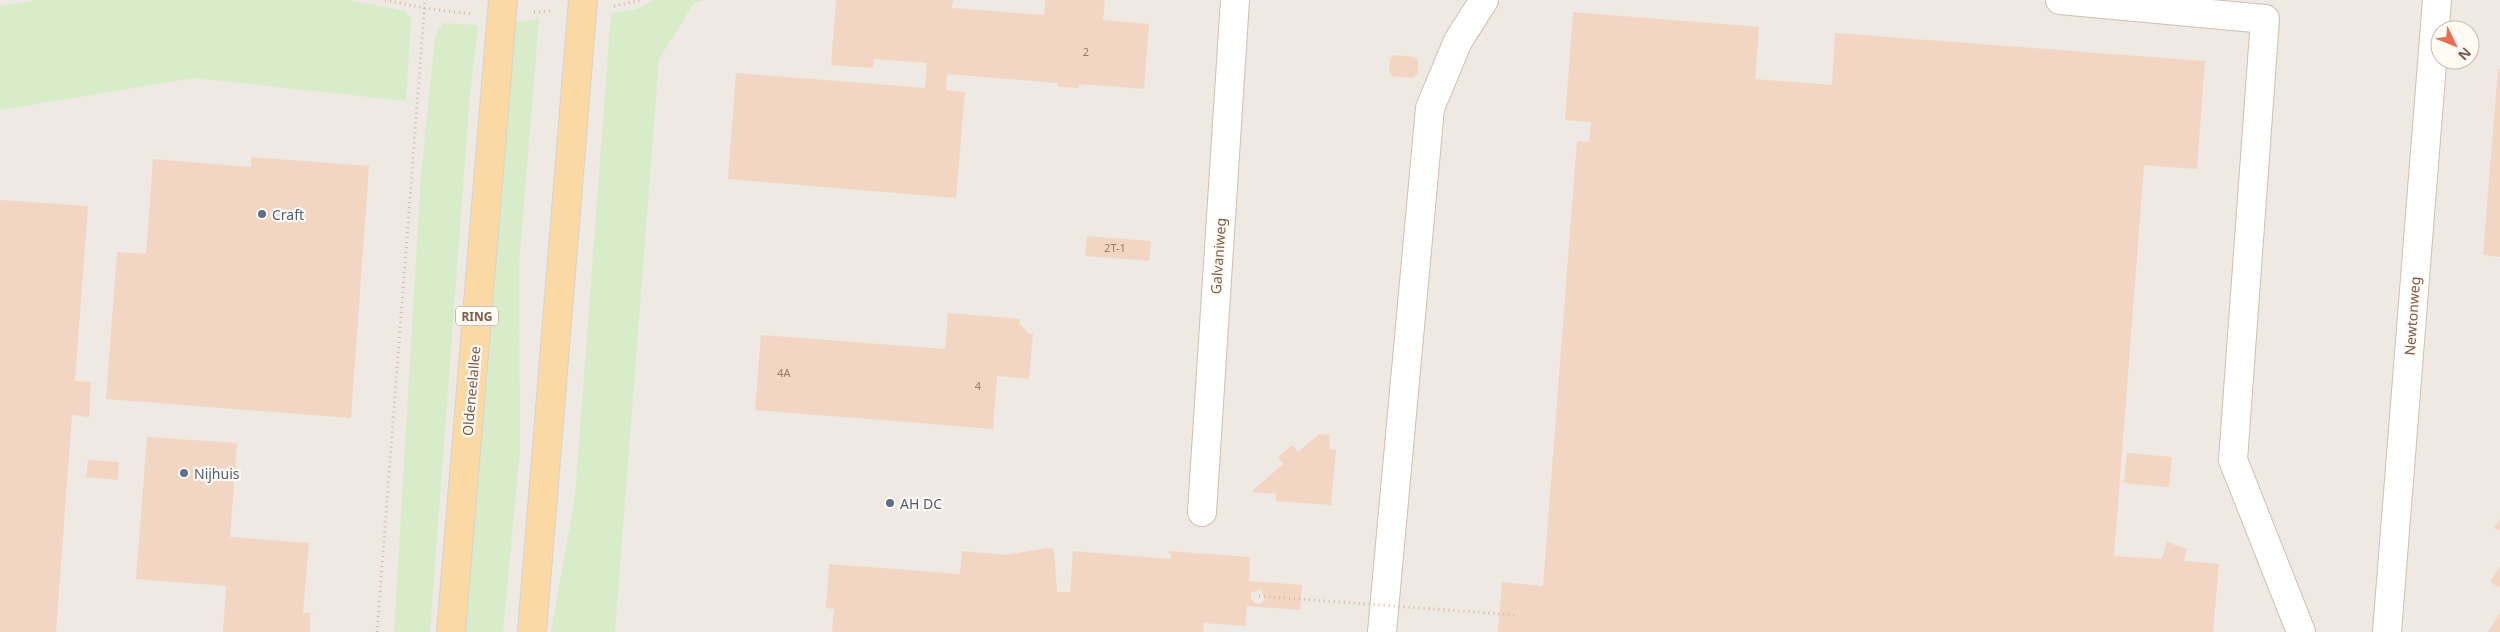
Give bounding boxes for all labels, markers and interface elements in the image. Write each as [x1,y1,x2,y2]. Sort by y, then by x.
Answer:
north arrow [2430,20,2480,70]
house number: 2 [1083,44,1089,59]
text: N [2454,44,2476,65]
place label: Craft [272,205,304,224]
marker: Craft [256,208,268,220]
street label: Galvaniweg [1206,217,1230,295]
house number: 2T-1 [1104,240,1126,255]
street label: Newtonweg [2400,276,2424,356]
road number: RING [456,306,498,326]
street label: Oldeneelallee [458,345,484,437]
house number: 4A [777,365,792,380]
house number: 4 [975,378,982,393]
place label: Nijhuis [194,464,240,483]
marker: Nijhuis [178,467,190,479]
place label: AH DC [900,494,942,513]
marker: AH DC [884,497,896,509]

